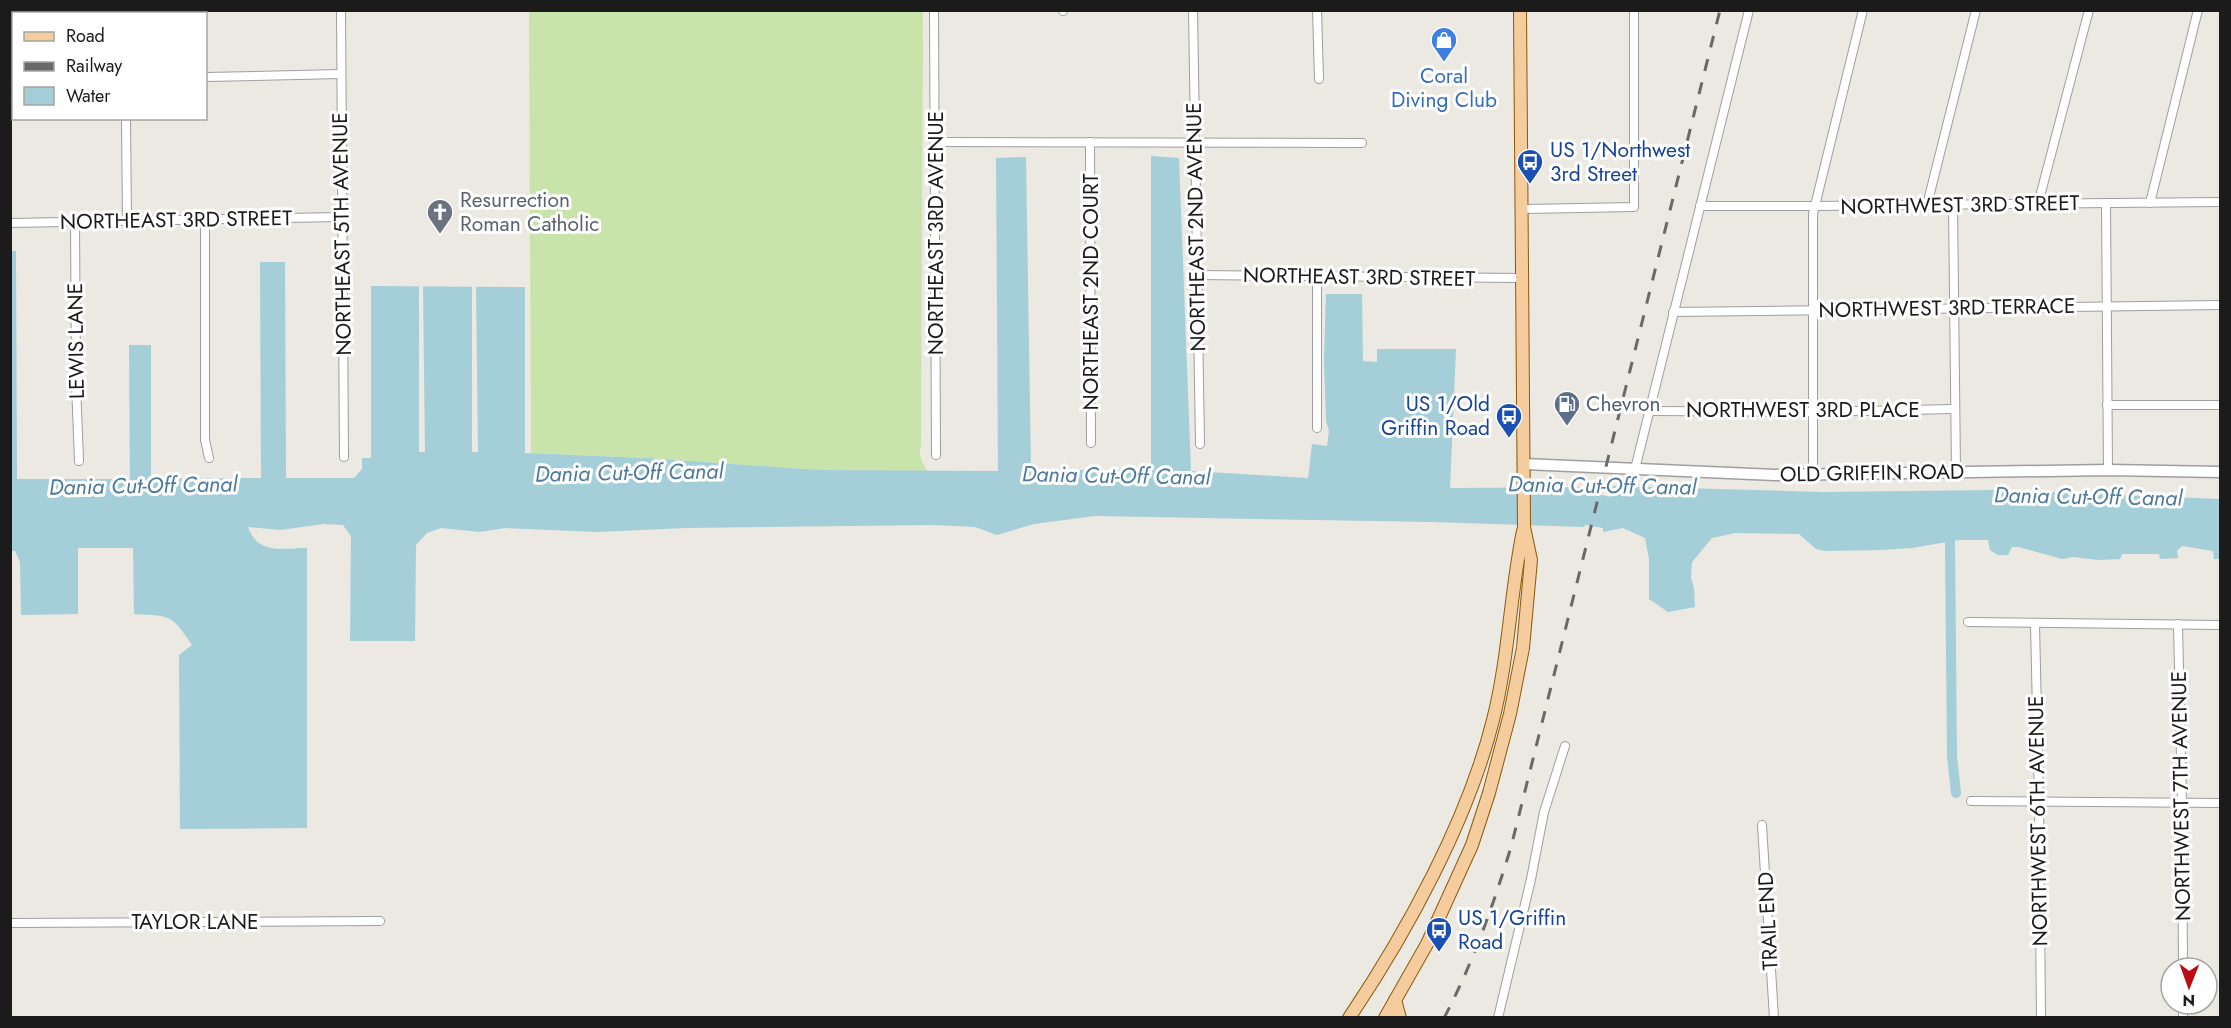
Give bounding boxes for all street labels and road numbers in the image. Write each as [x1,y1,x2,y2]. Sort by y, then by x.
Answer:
street label: NORTHEAST 2ND AVENUE [1179,102,1213,352]
street label: NORTHEAST 3RD AVENUE [921,111,951,355]
street label: NORTHEAST 5TH AVENUE [325,112,359,356]
street label: NORTHEAST 2ND COURT [1076,173,1106,410]
street label: NORTHWEST 3RD STREET [1840,188,2080,222]
street label: NORTHEAST 3RD STREET [60,203,293,237]
street label: NORTHEAST 3RD STREET [1243,260,1476,294]
street label: LEWIS LANE [60,282,92,400]
street label: NORTHWEST 3RD TERRACE [1818,291,2076,325]
street label: NORTHWEST 3RD PLACE [1686,395,1920,425]
street label: OLD GRIFFIN ROAD [1780,456,1964,490]
street label: NORTHWEST 7TH AVENUE [2164,671,2198,921]
street label: NORTHWEST 6TH AVENUE [2021,695,2055,947]
street label: TRAIL END [1750,871,1786,971]
street label: TAYLOR LANE [131,907,259,937]

